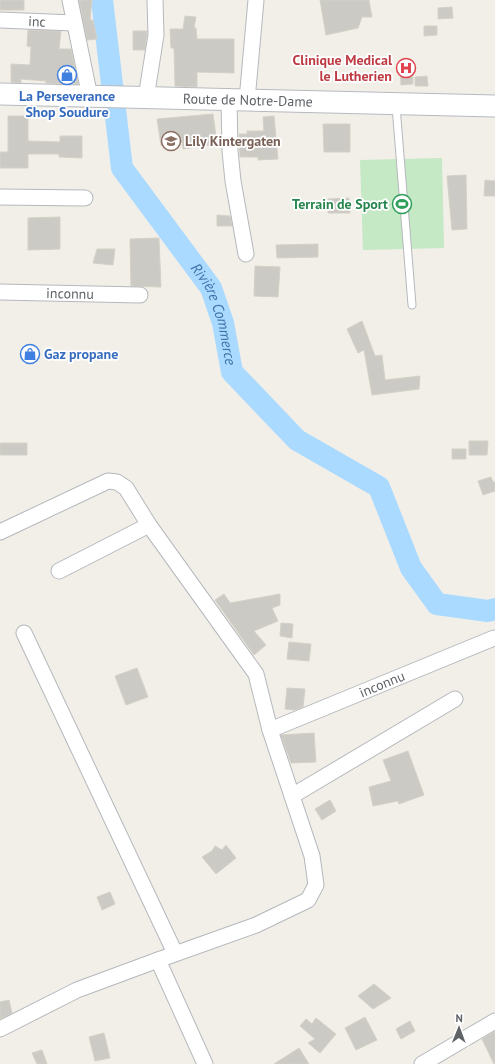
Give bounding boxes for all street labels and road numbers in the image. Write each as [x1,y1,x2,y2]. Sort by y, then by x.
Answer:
street label: inc [28,12,46,31]
street label: Route de Notre-Dame [183,89,313,111]
street label: inconnu [46,284,94,303]
street label: inconnu [356,667,407,701]

